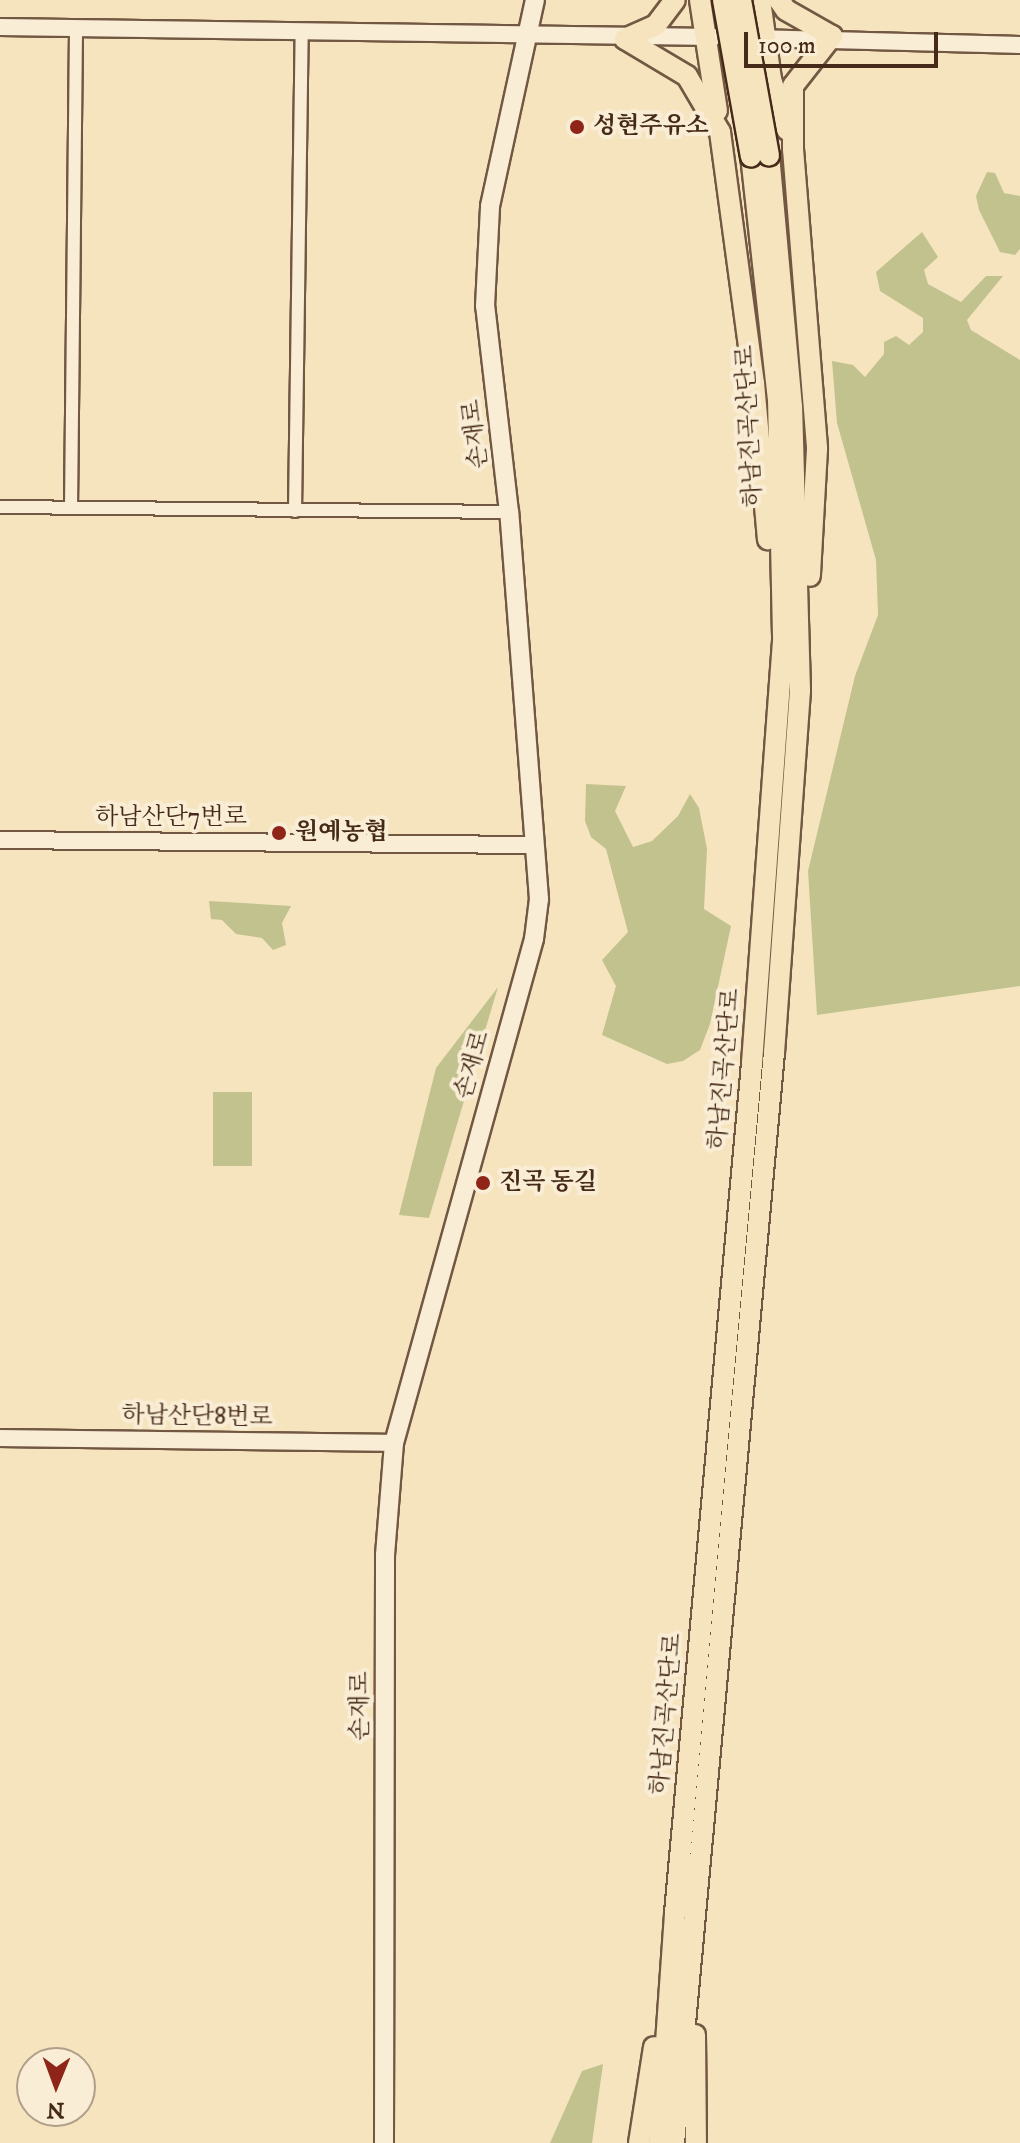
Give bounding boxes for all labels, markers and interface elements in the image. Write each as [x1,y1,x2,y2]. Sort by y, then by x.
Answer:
scale bar [748,16,942,66]
text: 100 m [758,31,816,61]
place label: 성현주유소 [593,113,709,141]
marker: 성현주유소 [568,118,586,136]
street label: 하남진곡산단로 [731,344,769,508]
street label: 손재로 [457,398,495,470]
street label: 하남산단7번로 [95,804,247,832]
place label: 원예농협 [295,819,388,847]
marker: 원예농협 [270,824,288,842]
street label: 하남진곡산단로 [704,987,746,1151]
street label: 손재로 [450,1028,496,1102]
place label: 진곡 동길 [499,1169,597,1197]
marker: 진곡 동길 [474,1174,492,1192]
street label: 하남산단8번로 [121,1401,273,1433]
street label: 하남진곡산단로 [646,1632,688,1796]
street label: 손재로 [347,1671,375,1741]
north arrow [16,2047,96,2127]
text: N [46,2096,65,2123]

